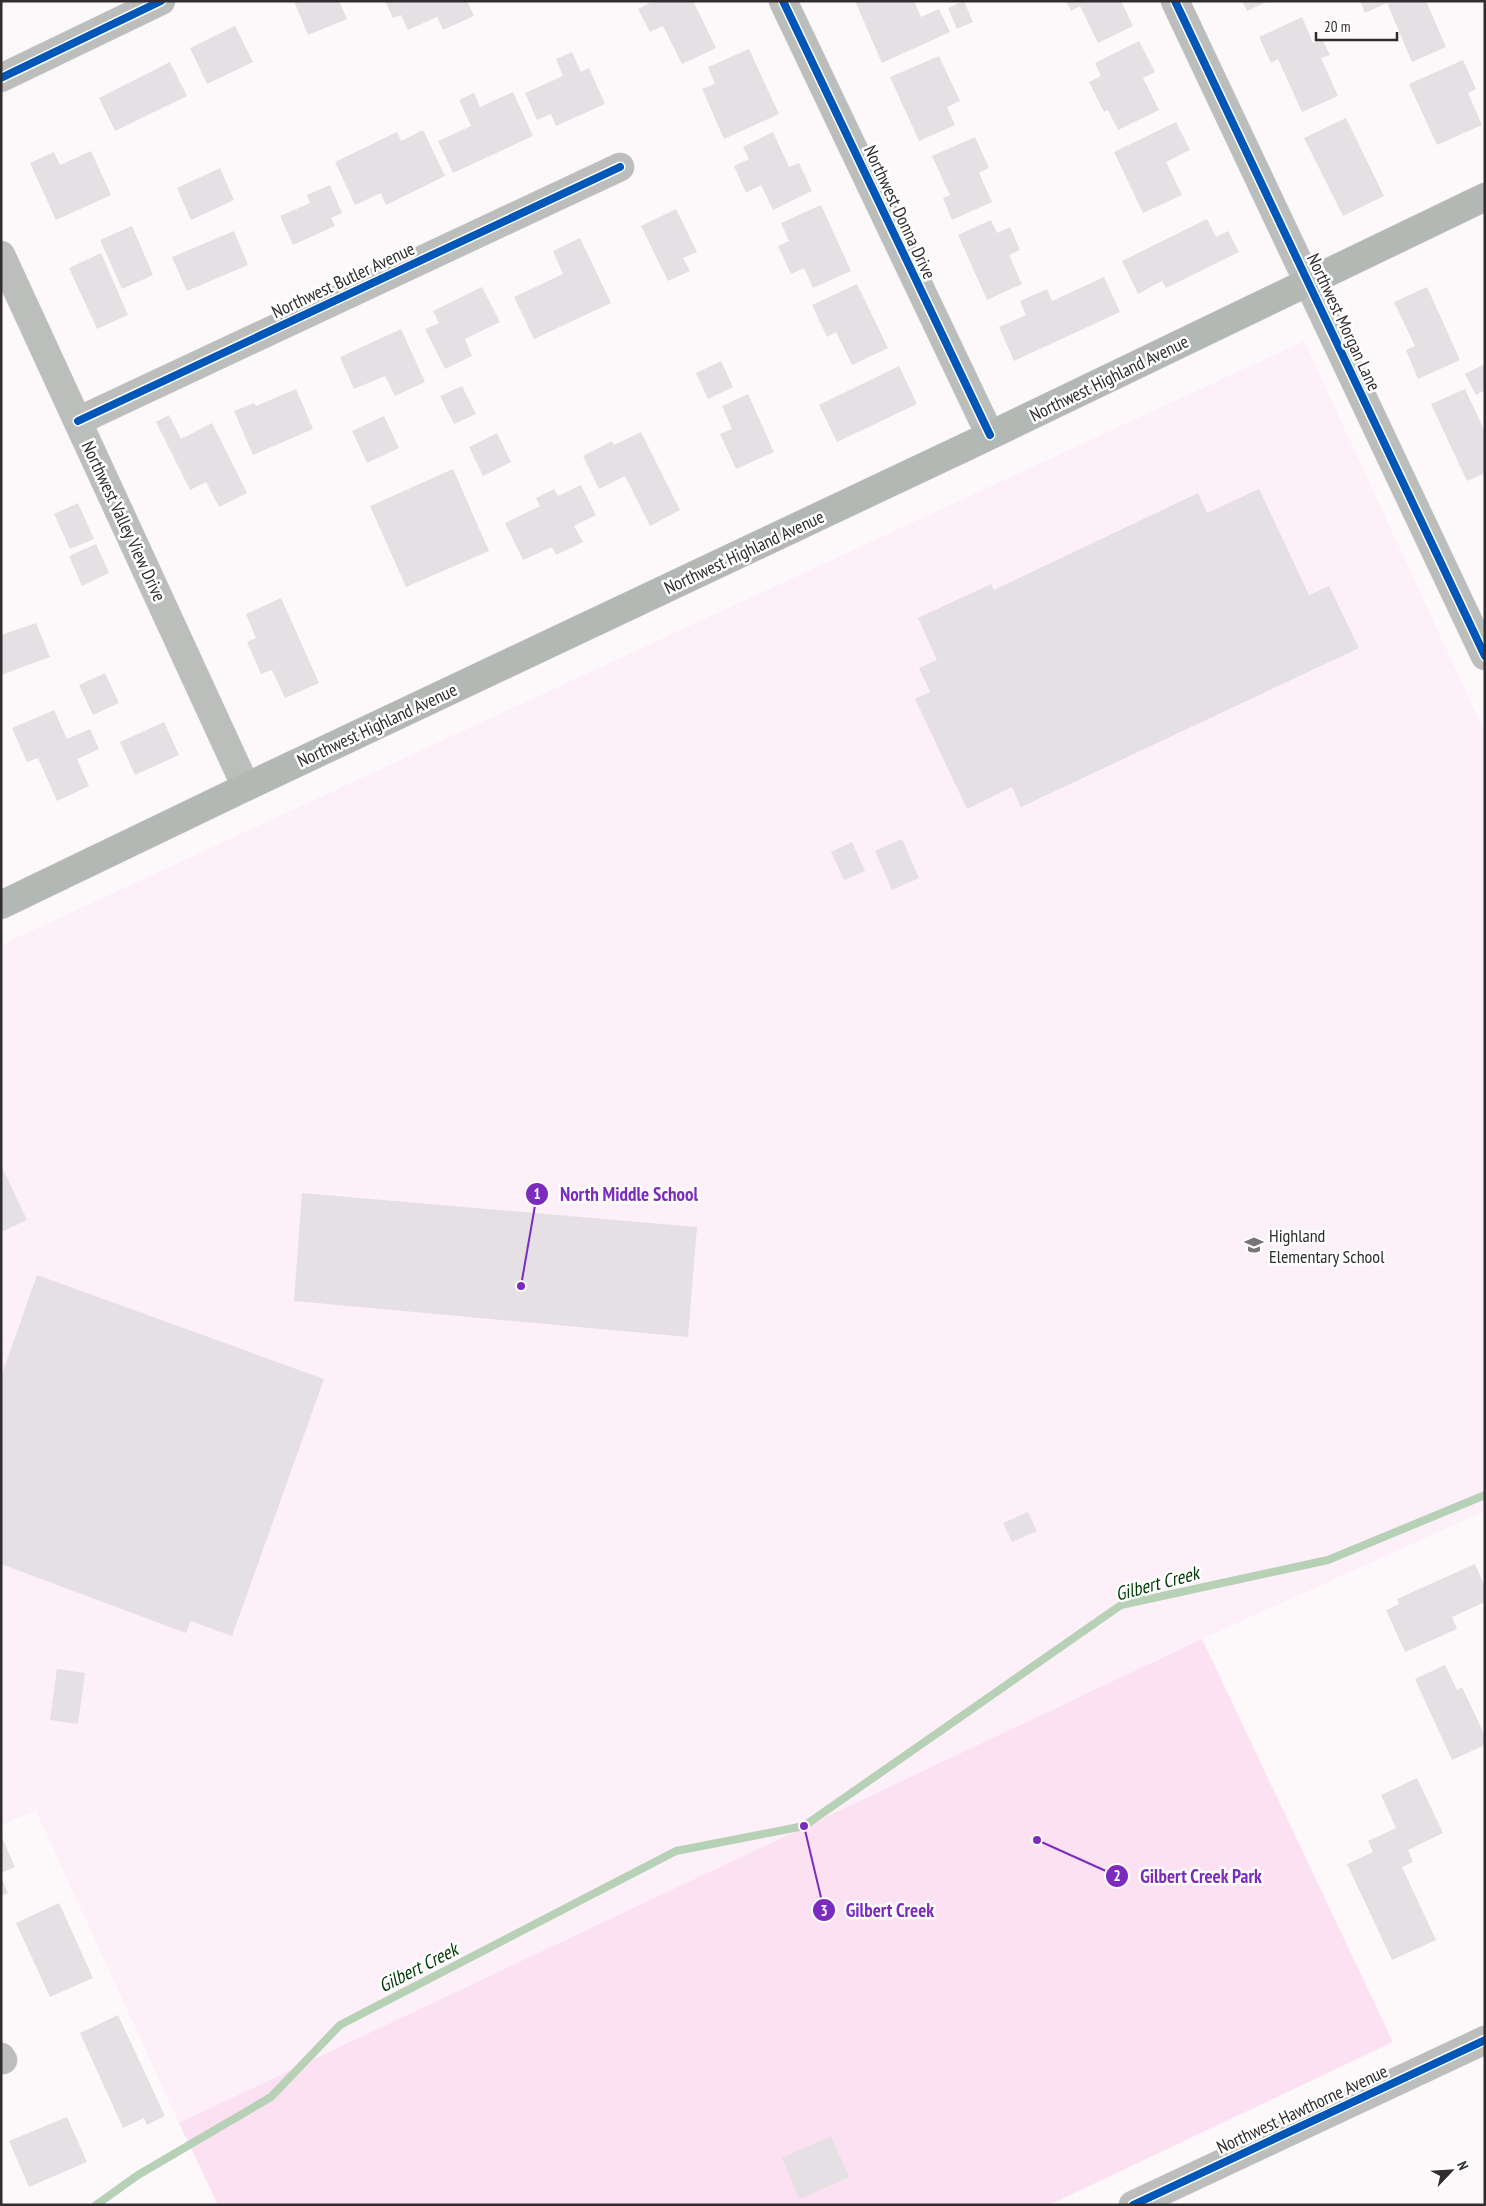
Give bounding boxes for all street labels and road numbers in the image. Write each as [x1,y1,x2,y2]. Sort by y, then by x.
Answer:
street label: Northwest Donna Drive [859,141,941,283]
street label: Northwest Butler Avenue [268,237,418,323]
street label: Northwest Morgan Lane [1302,250,1386,394]
street label: Northwest Highland Avenue [1026,330,1192,426]
street label: Northwest Valley View Drive [77,437,171,605]
street label: Northwest Highland Avenue [660,505,828,599]
street label: Northwest Highland Avenue [293,678,461,772]
street label: Northwest Hawthorne Avenue [1213,2059,1391,2159]

